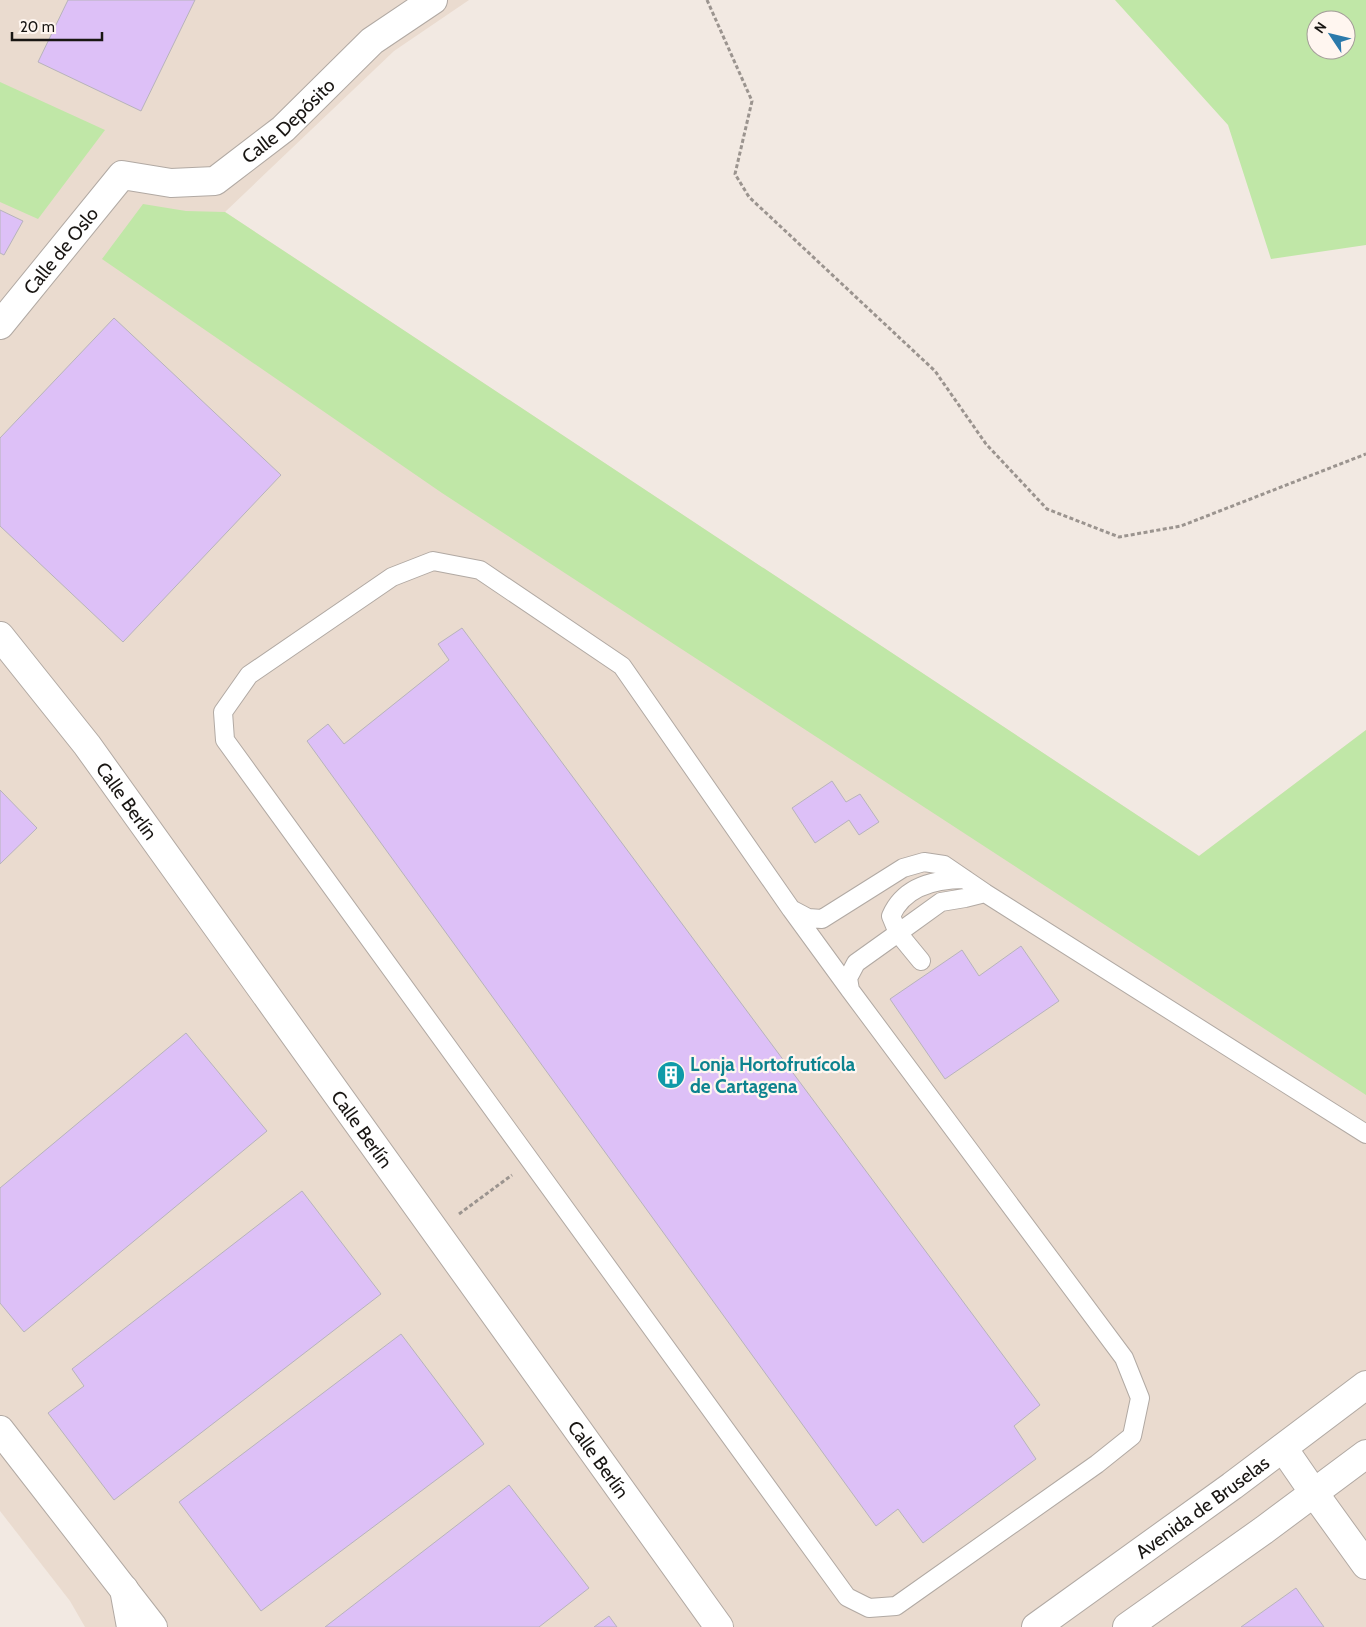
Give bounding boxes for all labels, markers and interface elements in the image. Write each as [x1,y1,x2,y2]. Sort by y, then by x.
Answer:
scale bar [12,10,102,42]
north arrow [1306,10,1356,60]
text: 20 m [20,18,55,36]
text: N [1310,18,1331,37]
street label: Calle Depósito [237,73,339,168]
street label: Calle de Oslo [18,202,103,299]
street label: Calle Berlín [91,757,162,844]
place label: Lonja Hortofrutícola de Cartagena [690,1053,856,1098]
building icon: Lonja Hortofrutícola de Cartagena [656,1060,686,1090]
street label: Calle Berlín [327,1086,398,1172]
street label: Calle Berlín [563,1416,634,1502]
street label: Avenida de Bruselas [1131,1451,1274,1563]

